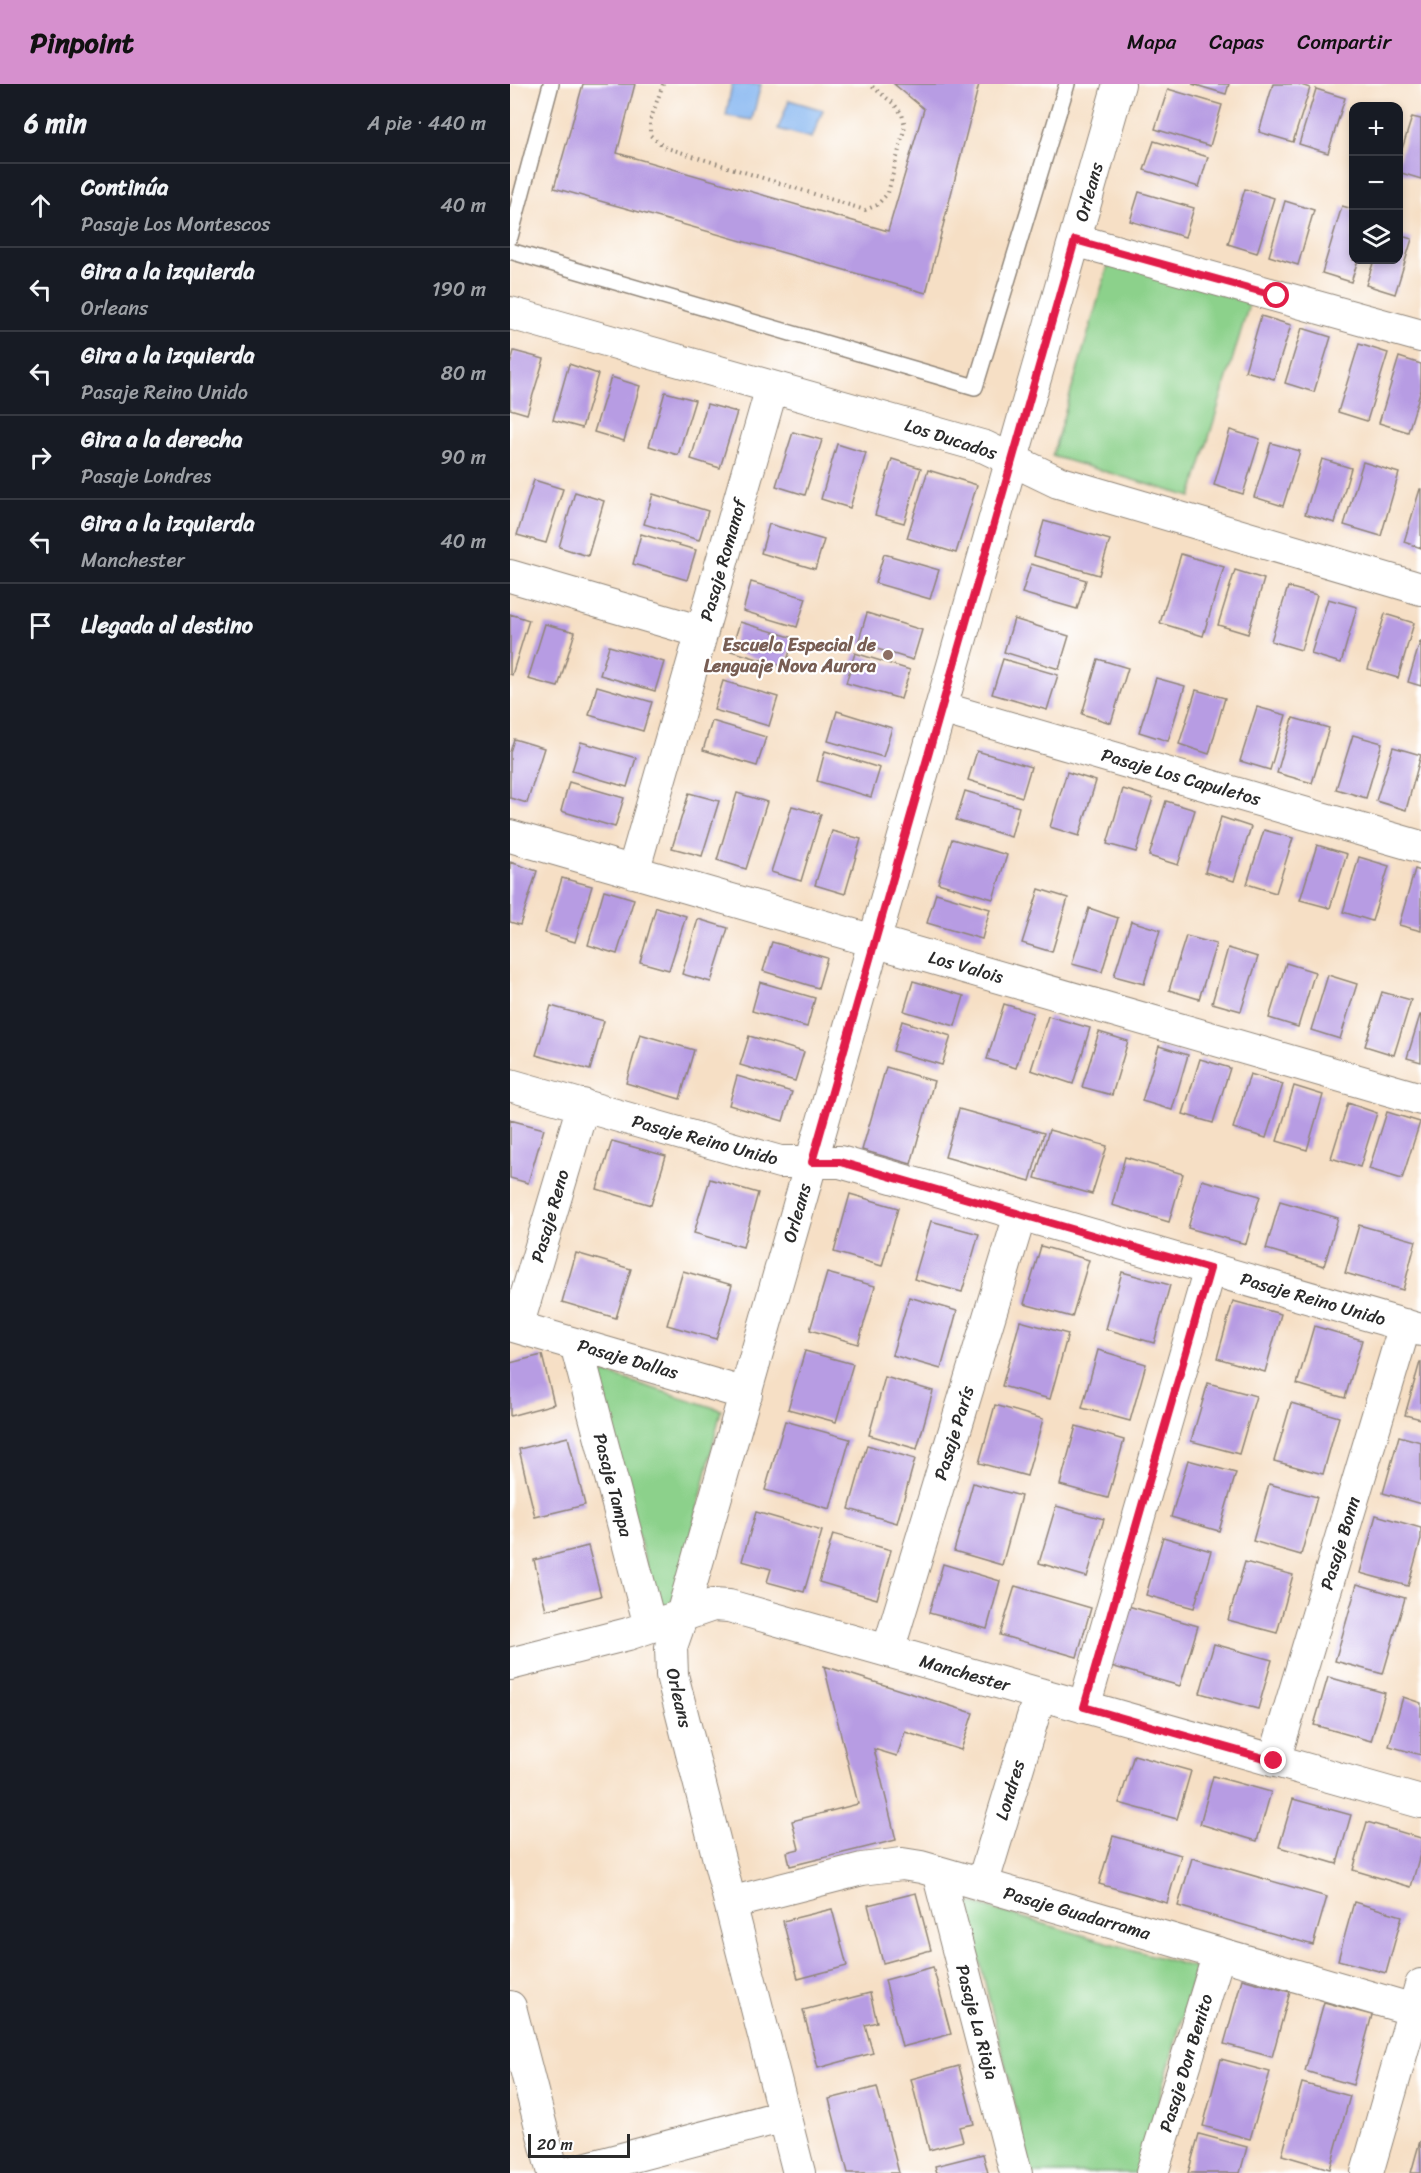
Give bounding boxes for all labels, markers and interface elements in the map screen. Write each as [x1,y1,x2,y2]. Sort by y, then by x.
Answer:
text: Pinpoint [30,18,134,67]
text: Mapa [1127,23,1176,61]
text: Capas [1209,23,1264,61]
text: Compartir [1297,23,1391,61]
text: 6 min [24,100,87,146]
map controls [1349,102,1403,264]
button: + [1349,102,1403,156]
text: A pie · 440 m [367,106,486,141]
button: − [1349,156,1403,210]
street label: Orleans [1065,158,1113,226]
text: Continúa [81,168,168,207]
text: 40 m [440,188,486,223]
icon: ahead [24,189,57,222]
text: Pasaje Los Montescos [81,207,271,242]
button: layers [1349,210,1403,264]
text: Gira a la izquierda [81,252,254,291]
text: 190 m [432,272,486,307]
icon: left [24,273,57,306]
route start [1263,282,1289,308]
text: Orleans [81,291,148,326]
text: Gira a la izquierda [81,336,254,375]
text: 80 m [441,356,486,391]
icon: left [24,357,57,390]
text: Pasaje Reino Unido [81,375,248,410]
street label: Los Ducados [901,409,1002,469]
text: Gira a la derecha [81,420,242,459]
text: 90 m [441,440,486,475]
icon: right [24,441,57,474]
text: Pasaje Londres [81,459,211,494]
street label: Pasaje Romanof [690,493,756,625]
text: Gira a la izquierda [81,504,254,543]
text: 40 m [440,524,486,559]
icon: left [24,525,57,558]
text: Manchester [81,543,185,578]
text: Llegada al destino [81,606,253,645]
icon: arrive [24,609,57,642]
place label: Escuela Especial de Lenguaje Nova Aurora [704,629,877,682]
marker: Escuela Especial de Lenguaje Nova Aurora [881,648,895,662]
street label: Pasaje Los Capuletos [1098,739,1265,815]
street label: Los Valois [925,941,1008,993]
street label: Pasaje Reino Unido [628,1105,782,1175]
street label: Pasaje Reno [521,1166,579,1266]
street label: Orleans [773,1179,821,1247]
street label: Pasaje Reino Unido [1236,1263,1390,1335]
street label: Pasaje Dallas [574,1329,683,1389]
street label: Pasaje París [925,1381,984,1484]
street label: Pasaje Tampa [584,1430,642,1541]
street label: Pasaje Bonn [1311,1492,1369,1594]
street label: Manchester [916,1645,1016,1702]
street label: Orleans [657,1665,702,1732]
route end [1260,1747,1286,1773]
street label: Londres [986,1755,1035,1824]
street label: Pasaje Guadarrama [1000,1877,1155,1950]
street label: Pasaje La Rioja [946,1961,1008,2083]
street label: Pasaje Don Benito [1150,1990,1222,2136]
text: 20 m [537,2130,573,2159]
scale bar [528,2131,630,2158]

